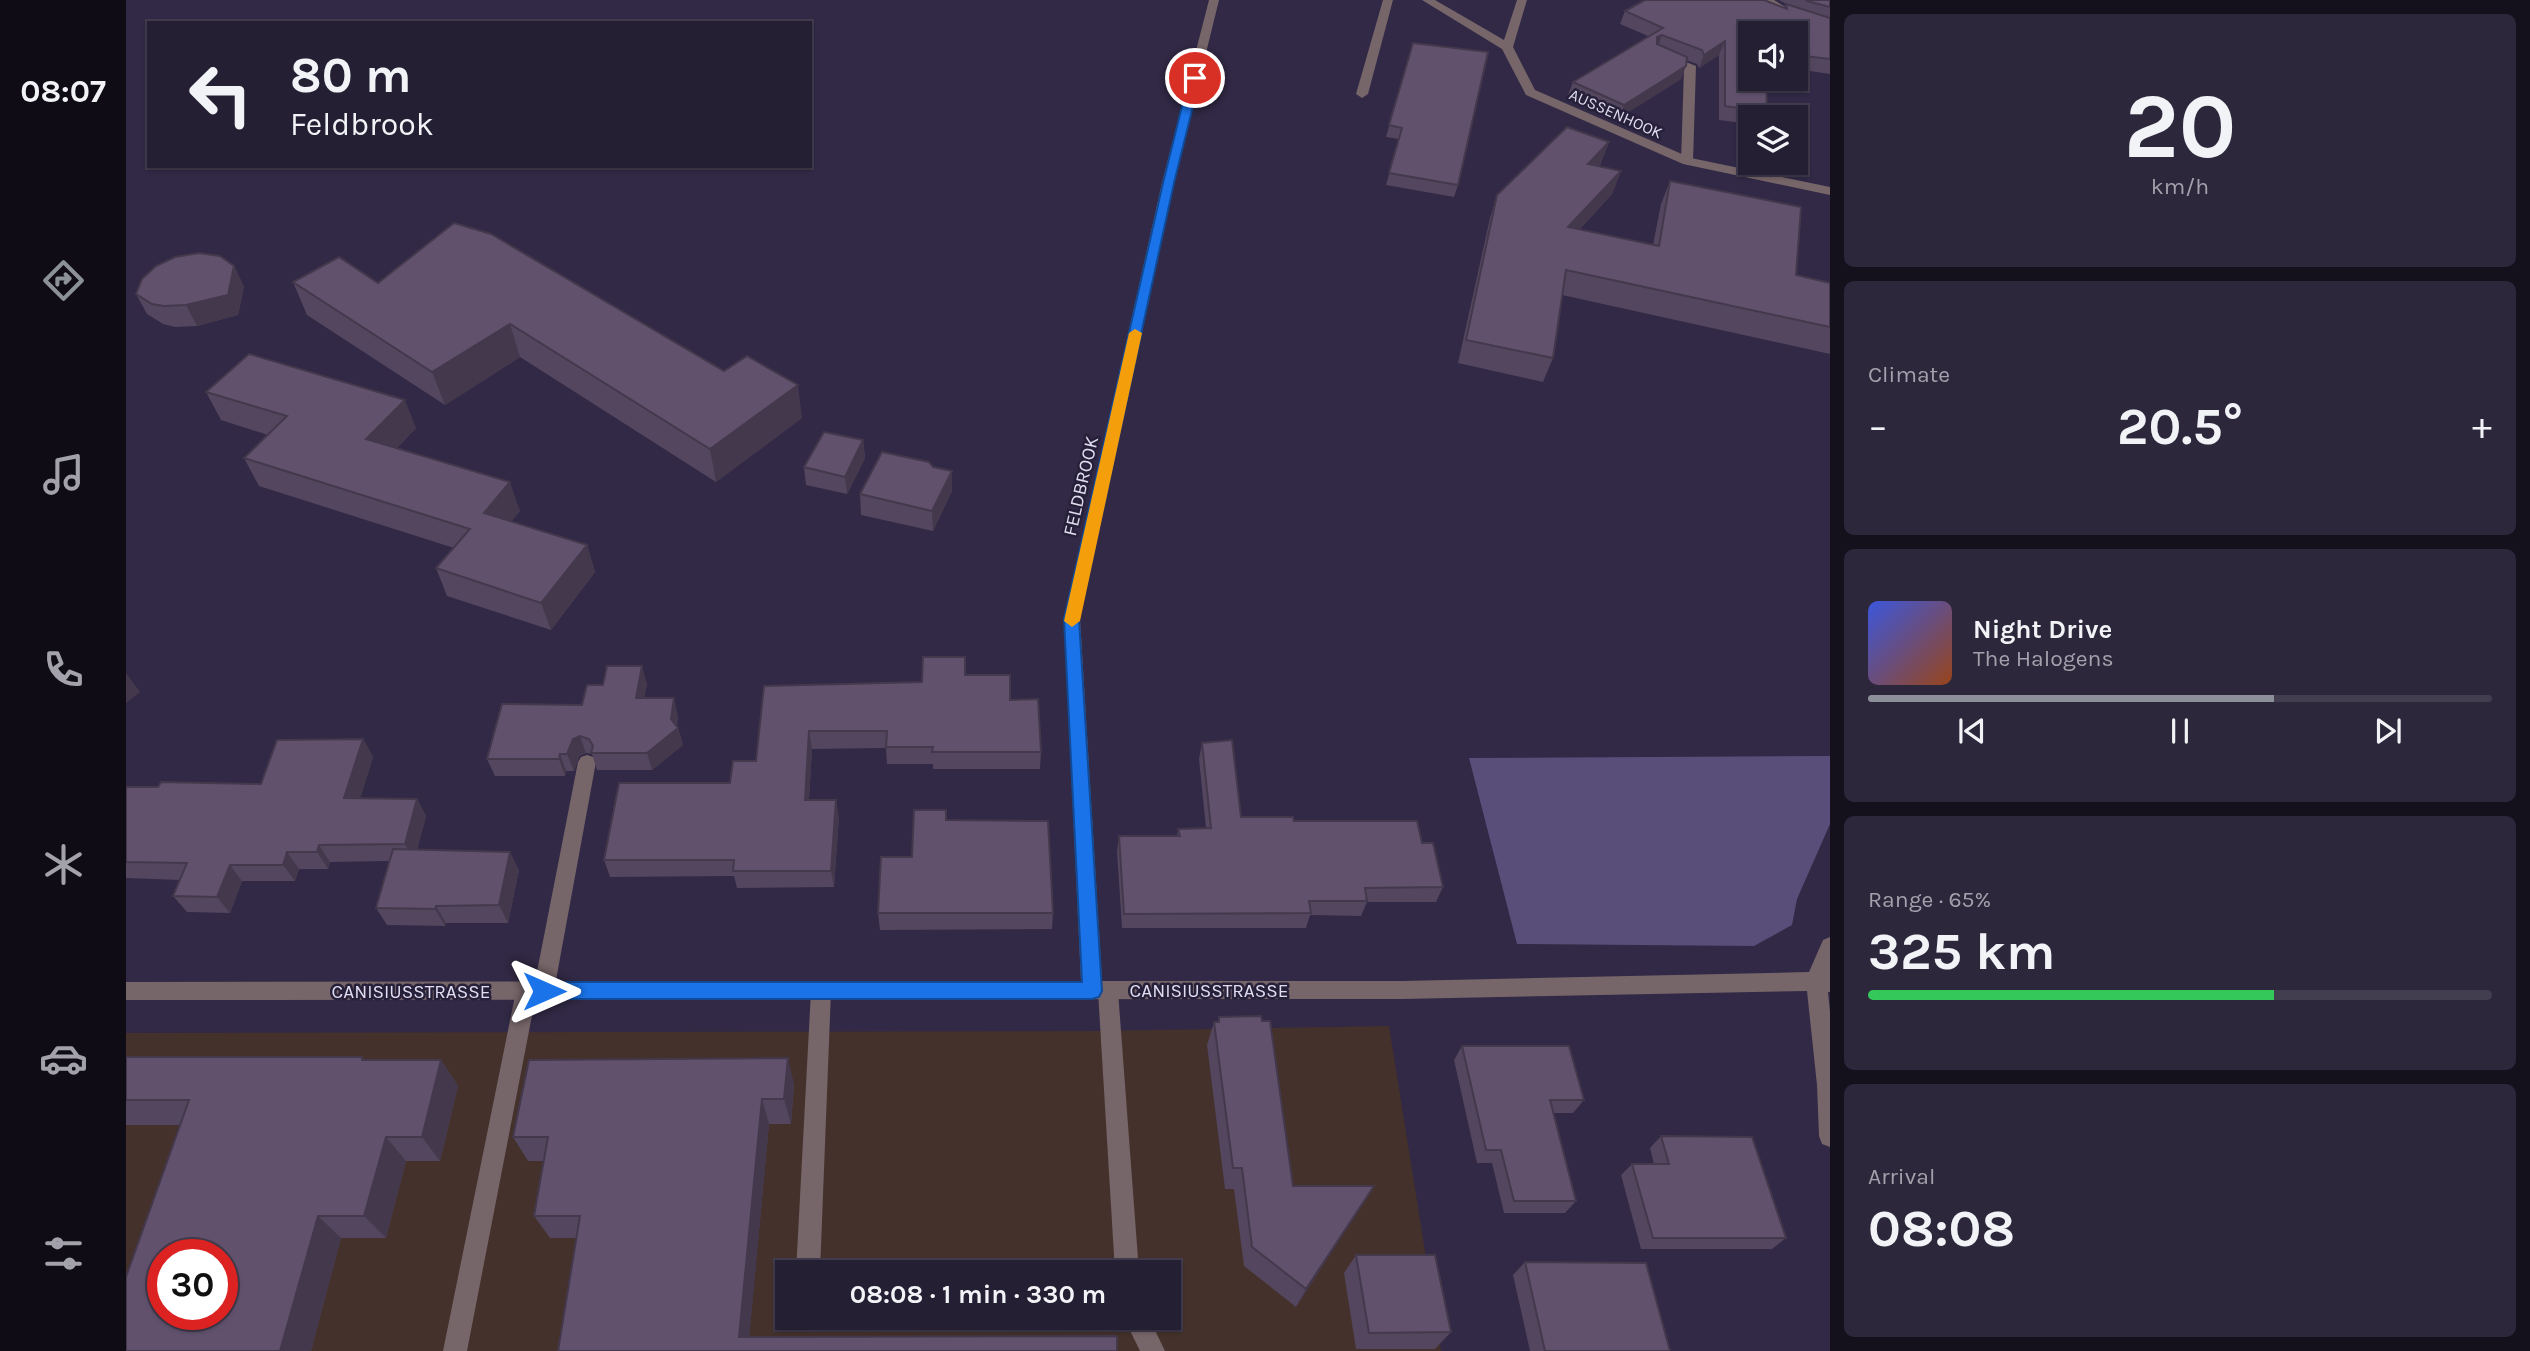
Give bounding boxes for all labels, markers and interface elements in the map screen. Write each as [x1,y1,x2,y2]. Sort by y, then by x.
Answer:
map controls [1738,21,1808,175]
button: sound [1738,21,1808,91]
text: 80 m [290,47,412,104]
pin [1165,48,1225,108]
icon: left [175,49,266,140]
icon: arrive [1176,59,1214,97]
text: 08:07 [20,73,106,110]
text: 20 [2124,74,2236,180]
street label: AUSSENHOOK [1566,84,1666,143]
button: layers [1738,105,1808,175]
text: Feldbrook [290,106,434,143]
text: km/h [2151,173,2209,200]
icon: directions [39,256,88,305]
text: Climate [1868,361,1950,388]
text: 20.5° [2117,396,2243,457]
text: − [1868,404,1888,449]
text: + [2472,404,2492,449]
street label: FELDBROOK [1059,434,1103,538]
icon: music [39,450,88,499]
text: Night Drive [1973,614,2112,645]
icon: phone [39,645,88,694]
text: The Halogens [1973,645,2113,672]
icon: previous [1953,712,1991,750]
icon: pause [2161,712,2199,750]
icon: next [2369,712,2407,750]
icon: climate [39,840,88,889]
text: Range · 65% [1868,886,1991,913]
text: 325 km [1868,921,2055,982]
position arrow [507,954,581,1028]
street label: CANISIUSSTRASSE [1130,980,1288,1002]
street label: CANISIUSSTRASSE [332,981,490,1003]
icon: car [39,1034,88,1083]
text: Arrival [1868,1163,1935,1190]
text: 08:08 [1868,1198,2015,1259]
icon: filters [39,1229,88,1278]
speed limit sign: 30 [147,1239,238,1330]
text: 08:08 · 1 min · 330 m [850,1279,1106,1310]

